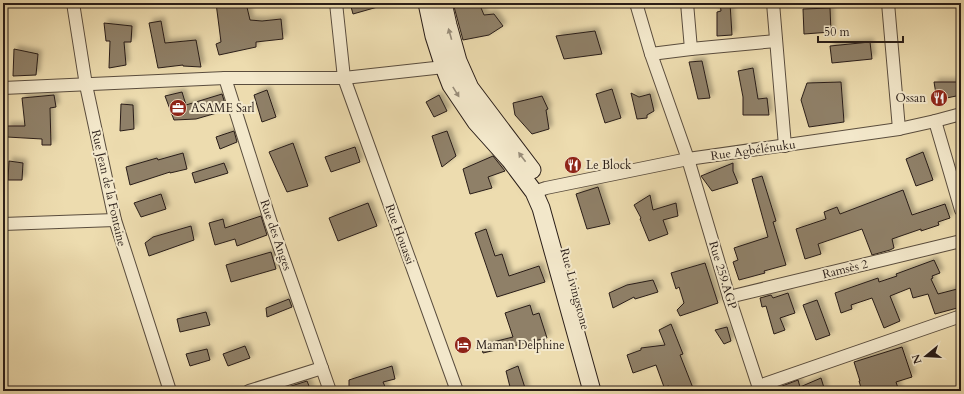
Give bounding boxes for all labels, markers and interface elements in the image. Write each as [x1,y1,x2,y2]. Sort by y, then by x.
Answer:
scale bar [818,18,903,44]
text: 50 m [824,24,851,40]
one-way arrow [447,28,453,40]
one-way arrow [452,86,459,98]
restaurant icon: Ossan [929,88,949,108]
place label: Ossan [896,90,926,106]
office icon: ASAME Sarl [168,98,188,118]
place label: ASAME Sarl [191,100,255,116]
street label: Rue Jean de la Fontaine [88,128,130,248]
street label: Rue Agbélénuku [709,136,797,164]
one-way arrow [518,151,526,162]
restaurant icon: Le Block [563,155,583,175]
place label: Le Block [586,157,632,173]
street label: Rue des Anges [256,197,296,273]
street label: Rue Houassi [382,202,419,267]
street label: Rue 259.AGP [705,239,741,311]
street label: Rue Livingstone [556,246,594,332]
street label: Ramsès 2 [821,256,869,282]
hotel icon: Maman Delphine [453,335,473,355]
north arrow [906,336,946,376]
place label: Maman Delphine [476,337,565,353]
text: N [908,352,926,366]

